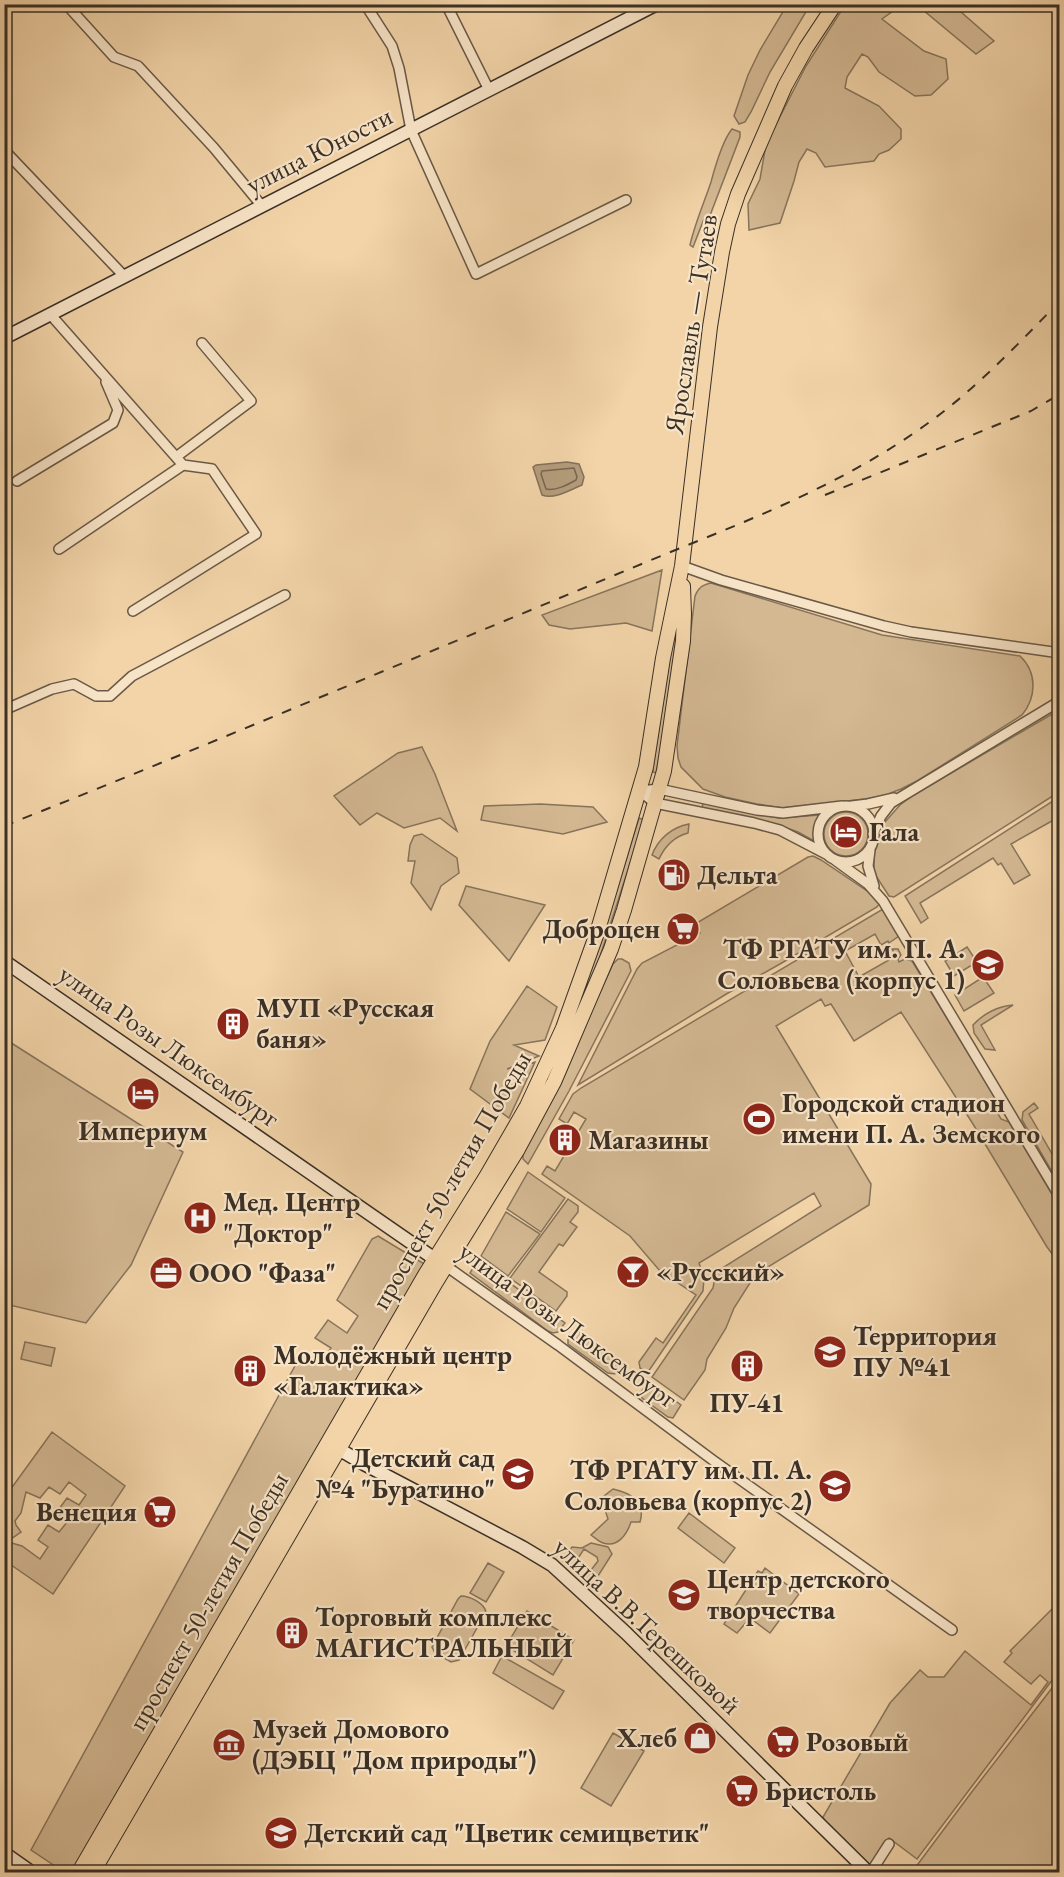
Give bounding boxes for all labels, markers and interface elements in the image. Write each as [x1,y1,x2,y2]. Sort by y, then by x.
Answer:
street label: улица Юности [240,98,398,201]
street label: Ярославль — Тутаев [656,212,725,437]
hotel icon: Гала [828,814,864,850]
place label: Гала [869,814,920,849]
fuel station icon: Дельта [656,857,692,893]
place label: Дельта [697,857,778,892]
place label: Доброцен [542,911,660,946]
supermarket icon: Доброцен [665,911,701,947]
place label: ТФ РГАТУ им. П. А. Соловьева (корпус 1) [717,931,965,997]
school or university icon: ТФ РГАТУ им. П. А. Соловьева (корпус 1) [970,947,1006,983]
street label: улица Розы Люксембург [52,956,287,1135]
place label: МУП «Русская баня» [256,990,434,1056]
building icon: МУП «Русская баня» [215,1006,251,1042]
street label: проспект 50-летия Победы [362,1044,539,1315]
hotel icon: Империум [125,1076,161,1112]
place label: Городской стадион имени П. А. Земского [782,1085,1040,1151]
sports icon: Городской стадион имени П. А. Земского [741,1101,777,1137]
place label: Империум [79,1113,207,1148]
building icon: Магазины [547,1122,583,1158]
place label: Магазины [588,1122,709,1157]
place label: Мед. Центр "Доктор" [223,1184,360,1250]
hospital icon: Мед. Центр "Доктор" [182,1200,218,1236]
street label: улица Розы Люксембург [452,1233,685,1416]
bar icon: «Русский» [615,1254,651,1290]
place label: «Русский» [656,1254,785,1289]
office icon: ООО "Фаза" [148,1255,184,1291]
place label: ООО "Фаза" [189,1255,336,1290]
place label: Территория ПУ №41 [853,1318,997,1384]
school or university icon: Территория ПУ №41 [812,1334,848,1370]
place label: Молодёжный центр «Галактика» [273,1337,512,1403]
building icon: ПУ-41 [729,1348,765,1384]
building icon: Молодёжный центр «Галактика» [232,1353,268,1389]
place label: ПУ-41 [709,1385,785,1420]
place label: Детский сад №4 "Буратино" [316,1440,495,1506]
place label: ТФ РГАТУ им. П. А. Соловьева (корпус 2) [564,1452,812,1518]
school or university icon: Детский сад №4 "Буратино" [500,1456,536,1492]
street label: проспект 50-летия Победы [119,1465,296,1736]
school or university icon: ТФ РГАТУ им. П. А. Соловьева (корпус 2) [817,1468,853,1504]
place label: Венеция [36,1494,137,1529]
supermarket icon: Венеция [142,1494,178,1530]
street label: улица В.В.Терешковой [546,1530,749,1722]
place label: Центр детского творчества [707,1561,889,1627]
school or university icon: Центр детского творчества [666,1577,702,1613]
place label: Торговый комплекс МАГИСТРАЛЬНЫЙ [315,1599,573,1665]
building icon: Торговый комплекс МАГИСТРАЛЬНЫЙ [274,1615,310,1651]
place label: Музей Домового (ДЭБЦ "Дом природы") [252,1711,537,1777]
place label: Хлеб [616,1720,677,1755]
shop icon: Хлеб [682,1720,718,1756]
supermarket icon: Розовый [765,1724,801,1760]
place label: Розовый [806,1724,909,1759]
museum icon: Музей Домового (ДЭБЦ "Дом природы") [211,1727,247,1763]
supermarket icon: Бристоль [724,1773,760,1809]
place label: Бристоль [765,1773,876,1808]
school or university icon: Детский сад "Цветик семицветик" [263,1815,299,1851]
place label: Детский сад "Цветик семицветик" [304,1815,710,1850]

